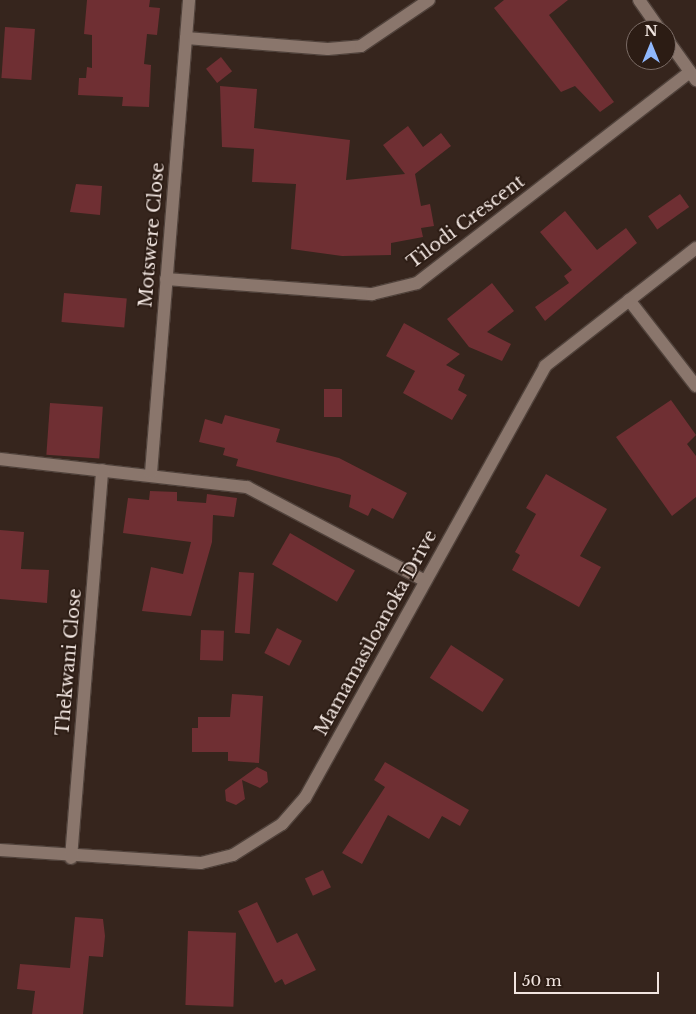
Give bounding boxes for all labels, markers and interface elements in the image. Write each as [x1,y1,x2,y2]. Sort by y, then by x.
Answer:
north arrow [626,20,676,70]
text: N [644,22,658,40]
street label: Motswere Close [135,162,169,308]
street label: Tilodi Crescent [403,171,529,273]
street label: Mamamasiloanoka Drive [310,526,442,740]
street label: Thekwani Close [52,588,86,736]
scale bar [516,962,661,994]
text: 50 m [522,971,562,990]

